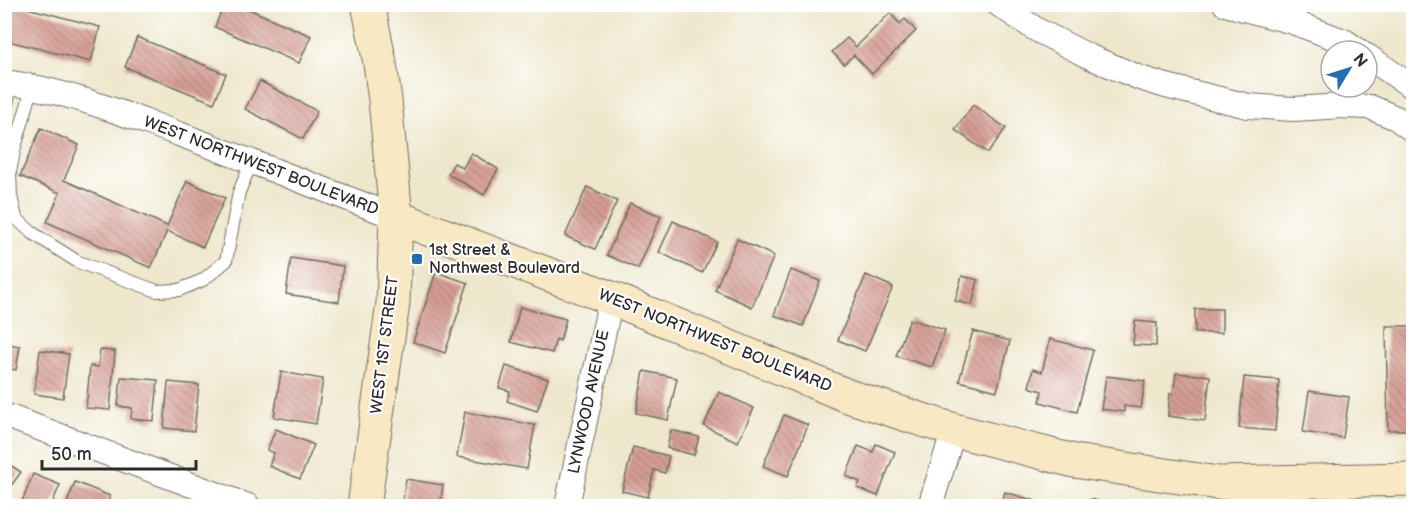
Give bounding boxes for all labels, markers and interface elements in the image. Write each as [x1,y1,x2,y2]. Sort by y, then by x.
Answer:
north arrow [1319,39,1379,99]
text: N [1348,50,1371,71]
street label: WEST NORTHWEST BOULEVARD [141,112,381,220]
place label: 1st Street & Northwest Boulevard [429,241,580,278]
marker: 1st Street & Northwest Boulevard [410,252,424,266]
street label: WEST 1ST STREET [367,275,403,415]
street label: WEST NORTHWEST BOULEVARD [596,285,834,397]
street label: LYNWOOD AVENUE [564,328,614,476]
scale bar [42,433,196,471]
text: 50 m [51,444,92,465]

